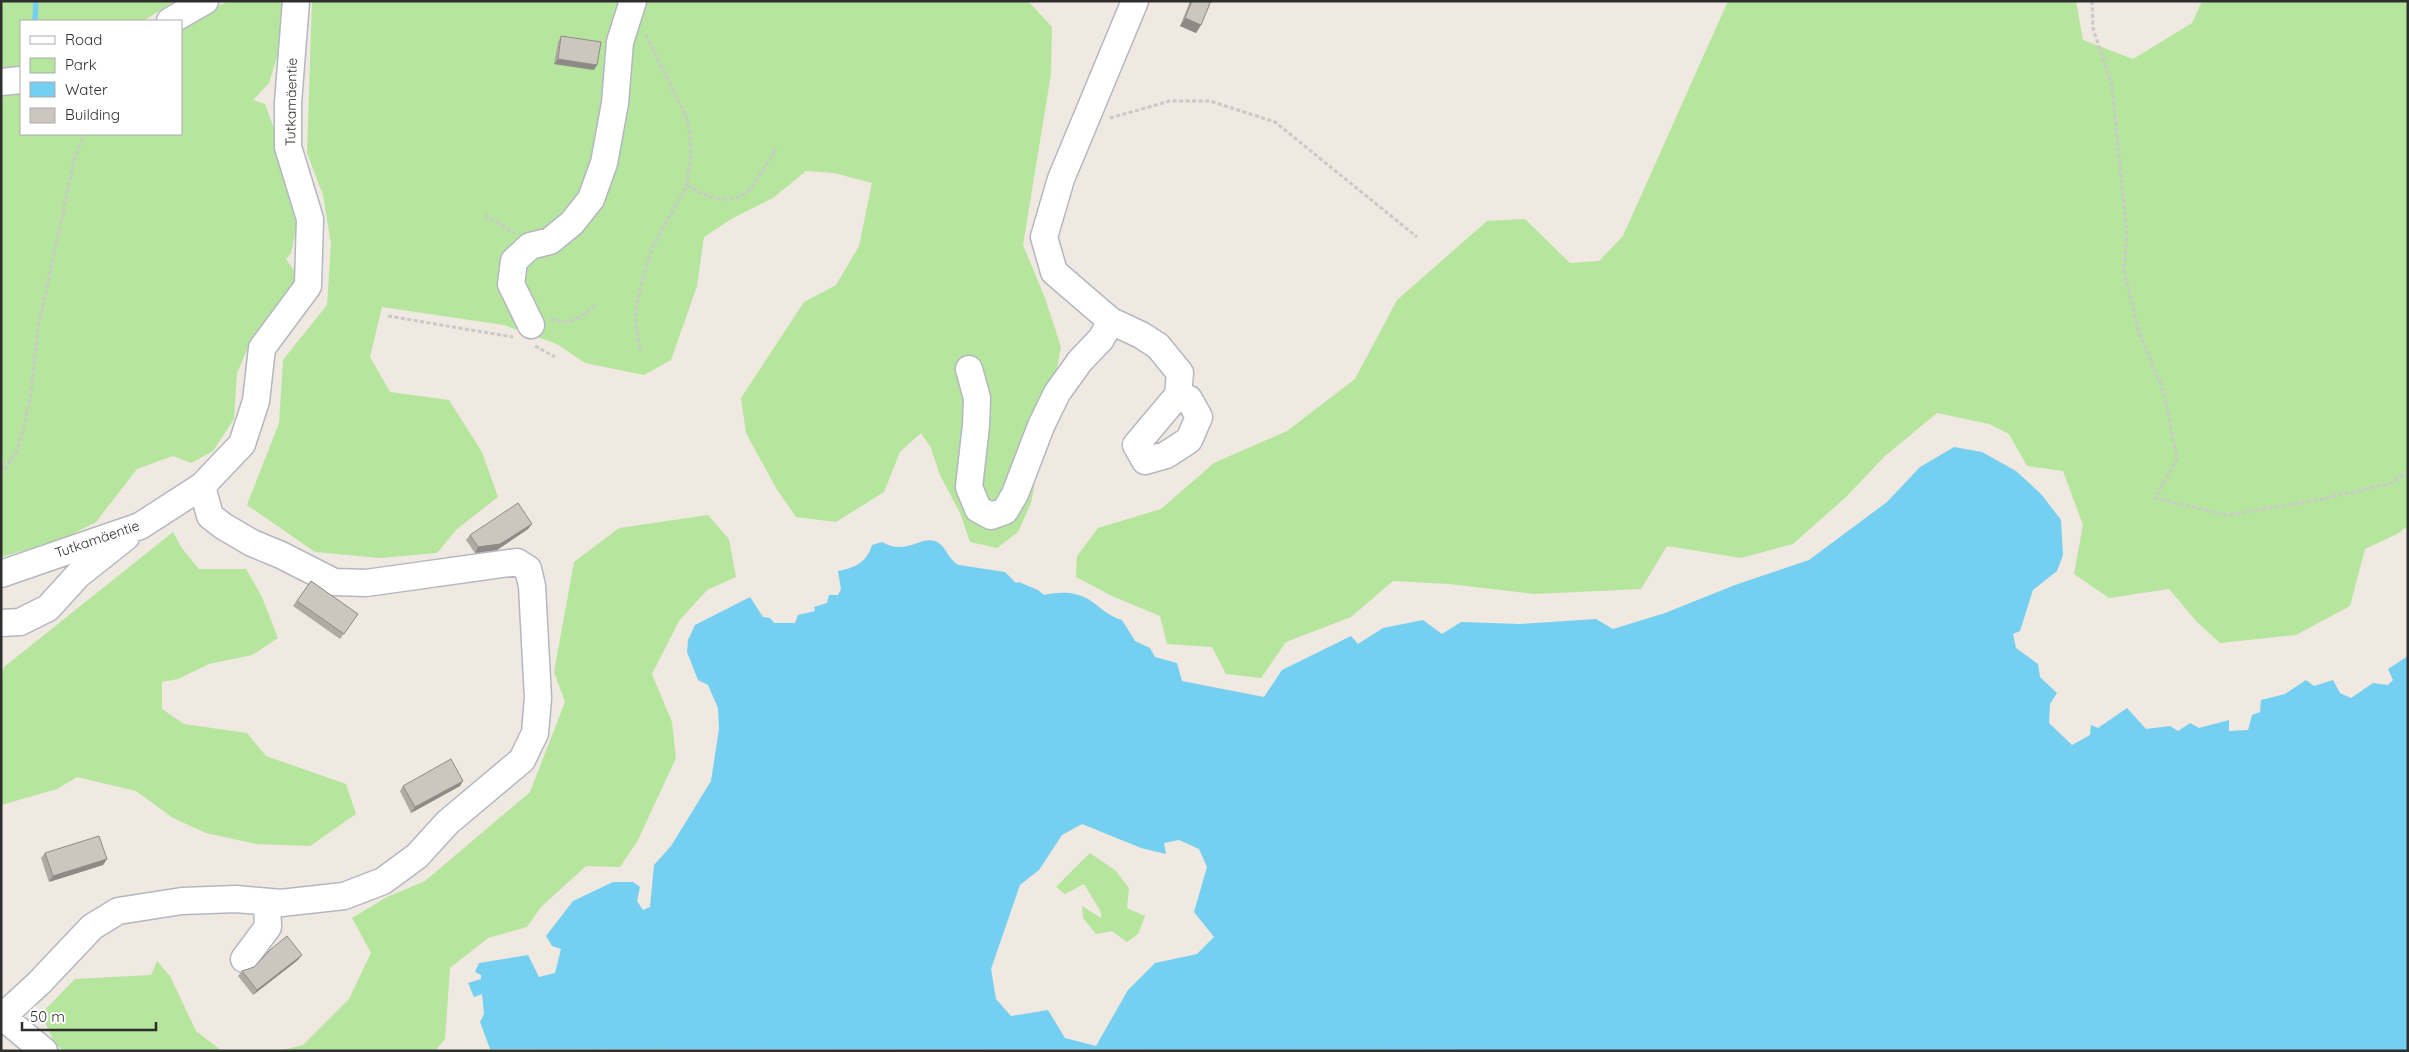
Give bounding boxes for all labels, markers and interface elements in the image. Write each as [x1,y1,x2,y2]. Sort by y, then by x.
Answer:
legend [20,20,182,135]
text: Road [65,30,102,49]
text: Park [65,55,97,74]
street label: Tutkamäentie [281,58,301,146]
text: Water [65,80,108,99]
text: Building [65,105,120,124]
street label: Tutkamäentie [52,516,142,562]
scale bar [22,1000,156,1032]
text: 50 m [30,1007,65,1026]

